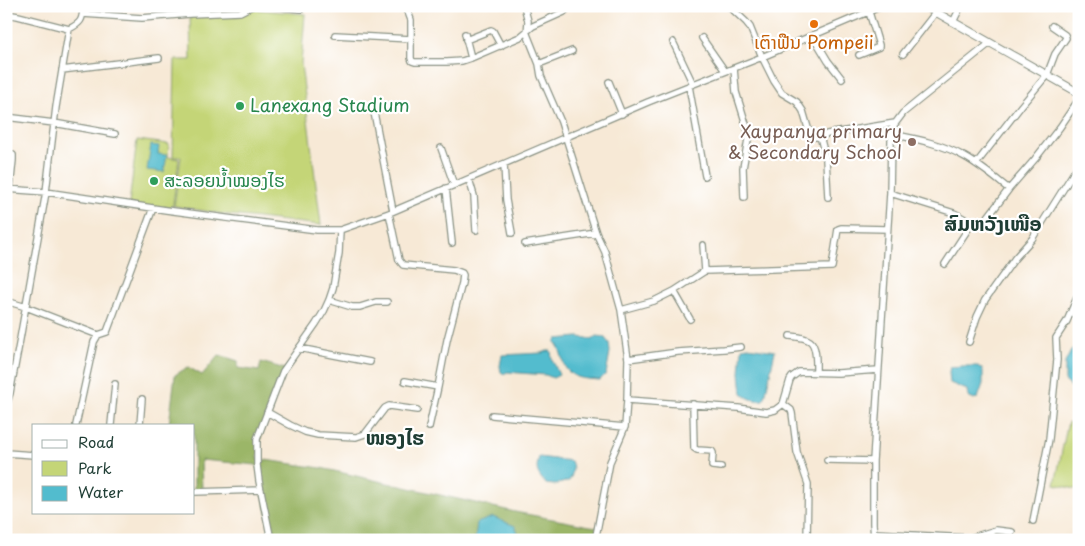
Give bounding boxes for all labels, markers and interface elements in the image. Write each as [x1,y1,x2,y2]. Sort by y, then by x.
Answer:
marker: ເຕົາຟືນ Pompeii [808,18,820,30]
place label: ເຕົາຟືນ Pompeii [754,28,874,55]
place label: Lanexang Stadium [250,91,410,118]
marker: Lanexang Stadium [234,100,246,112]
place label: Xaypanya primary & Secondary School [728,117,902,165]
marker: Xaypanya primary & Secondary School [906,136,918,148]
place label: ສະລອຍນ້ຳໝອງໄຮ [164,166,285,193]
marker: ສະລອຍນ້ຳໝອງໄຮ [148,175,160,187]
district label: ສົມຫວັງເໜືອ [944,208,1042,238]
district label: ໜອງໄຮ [366,422,424,452]
legend [32,424,195,514]
text: Road [78,430,114,453]
text: Park [78,456,112,479]
text: Water [78,480,123,503]

